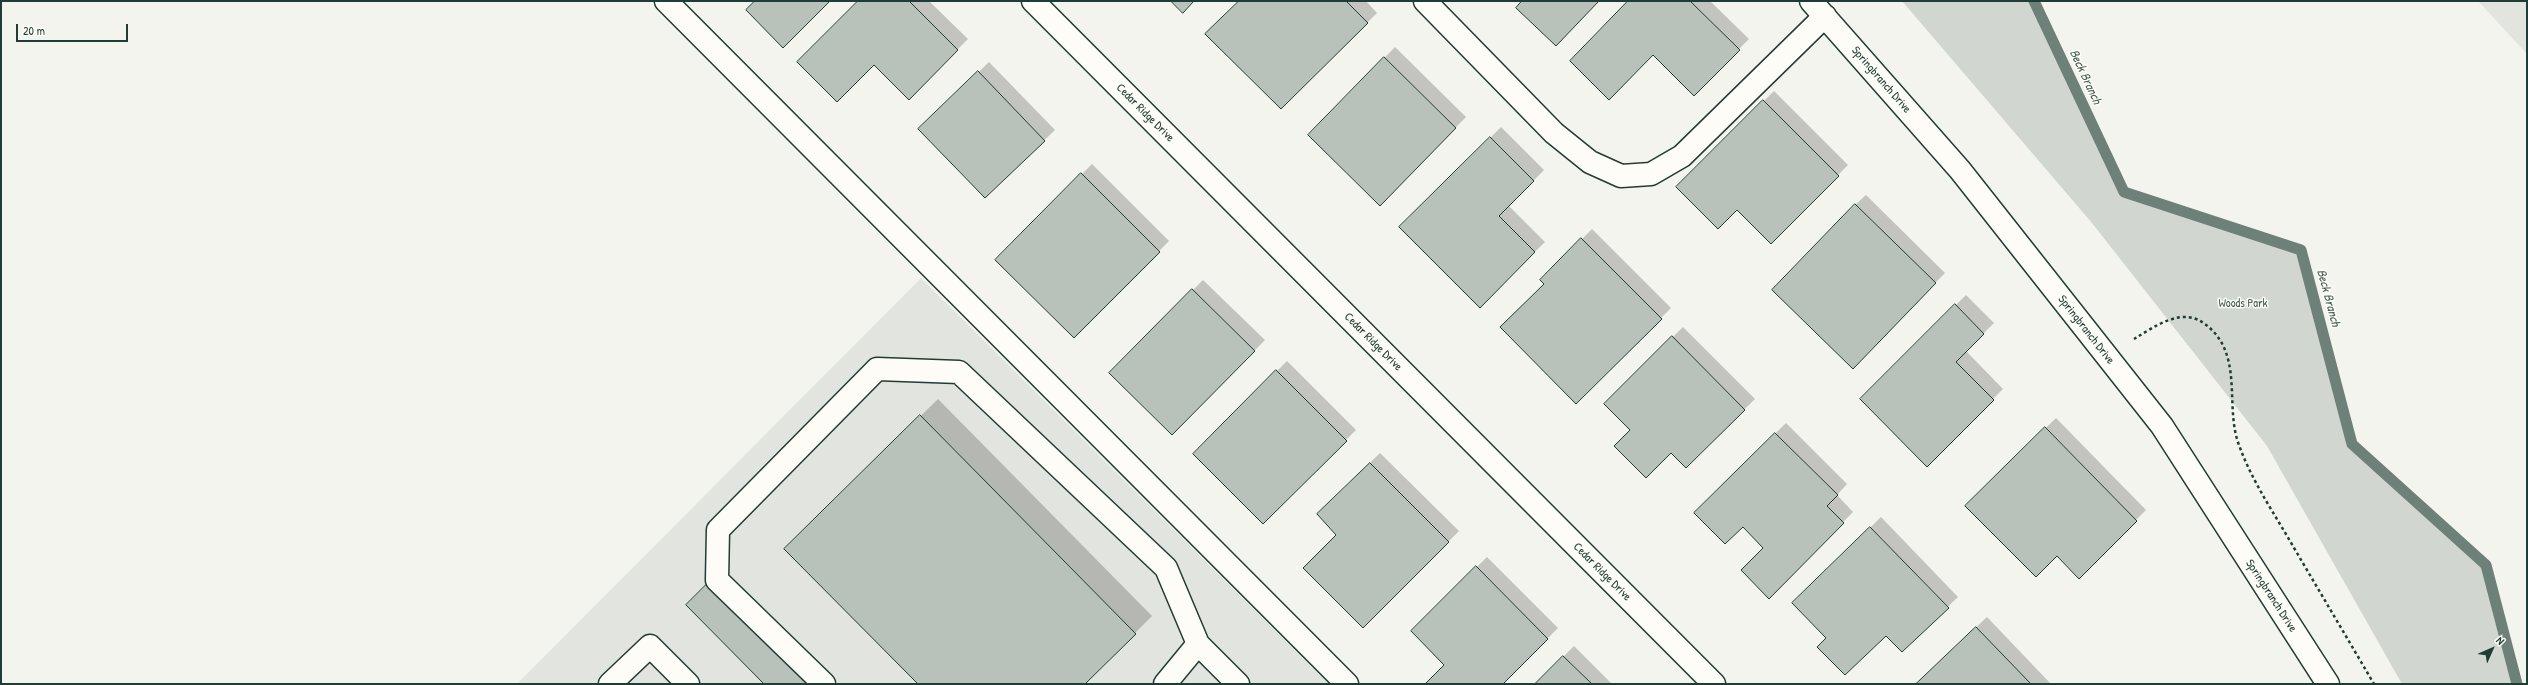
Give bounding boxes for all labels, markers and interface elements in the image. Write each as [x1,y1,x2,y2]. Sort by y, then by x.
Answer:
scale bar [18,16,130,42]
text: 20 m [23,22,45,39]
street label: Springbranch Drive [1848,44,1914,116]
water label: Beck Branch [2066,47,2104,107]
street label: Cedar Ridge Drive [1113,81,1177,145]
water label: Beck Branch [2313,268,2343,328]
street label: Springbranch Drive [2055,293,2117,367]
park label: Woods Park [2218,297,2268,311]
street label: Cedar Ridge Drive [1341,310,1405,374]
street label: Cedar Ridge Drive [1570,540,1634,604]
street label: Springbranch Drive [2242,557,2300,635]
north arrow [2472,629,2512,669]
text: N [2493,633,2508,648]

